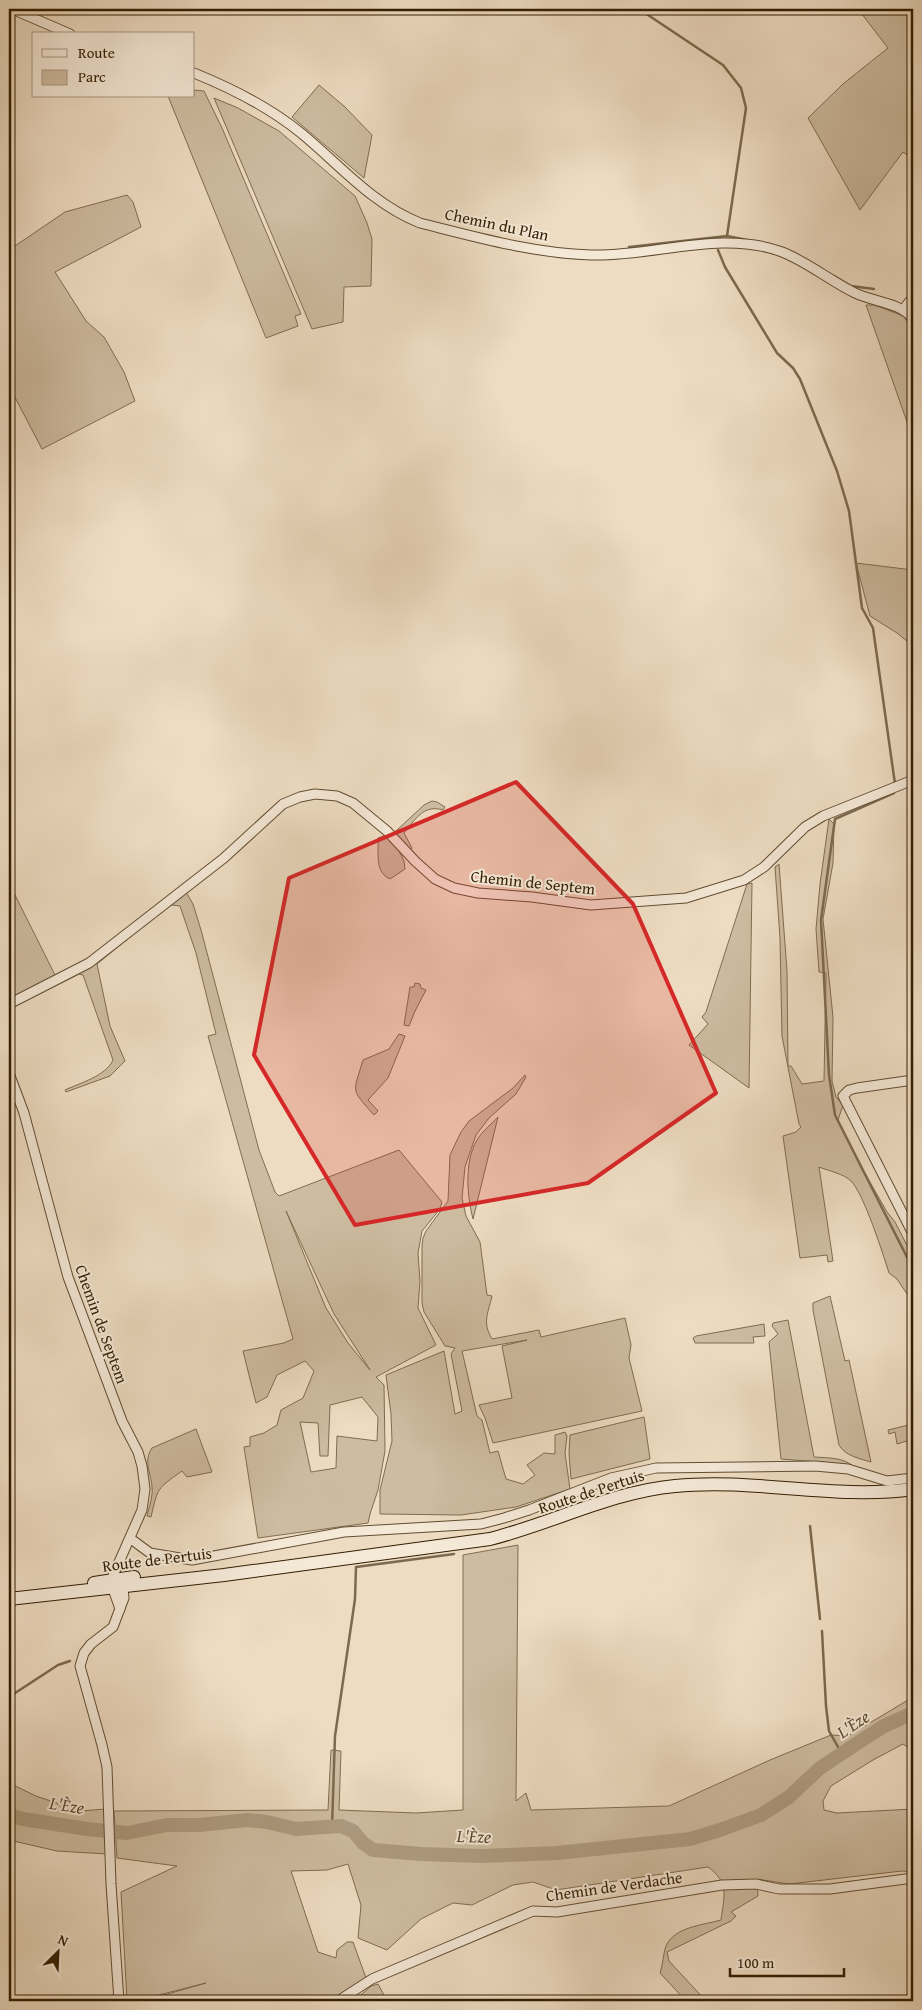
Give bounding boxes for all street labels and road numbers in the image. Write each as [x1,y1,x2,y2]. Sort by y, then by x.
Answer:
street label: Chemin du Plan [443,201,551,247]
street label: Chemin de Septem [470,864,596,900]
street label: Chemin de Septem [69,1261,135,1387]
street label: Route de Pertuis [535,1463,647,1519]
street label: Route de Pertuis [101,1540,213,1578]
street label: Chemin de Verdache [544,1865,684,1907]

